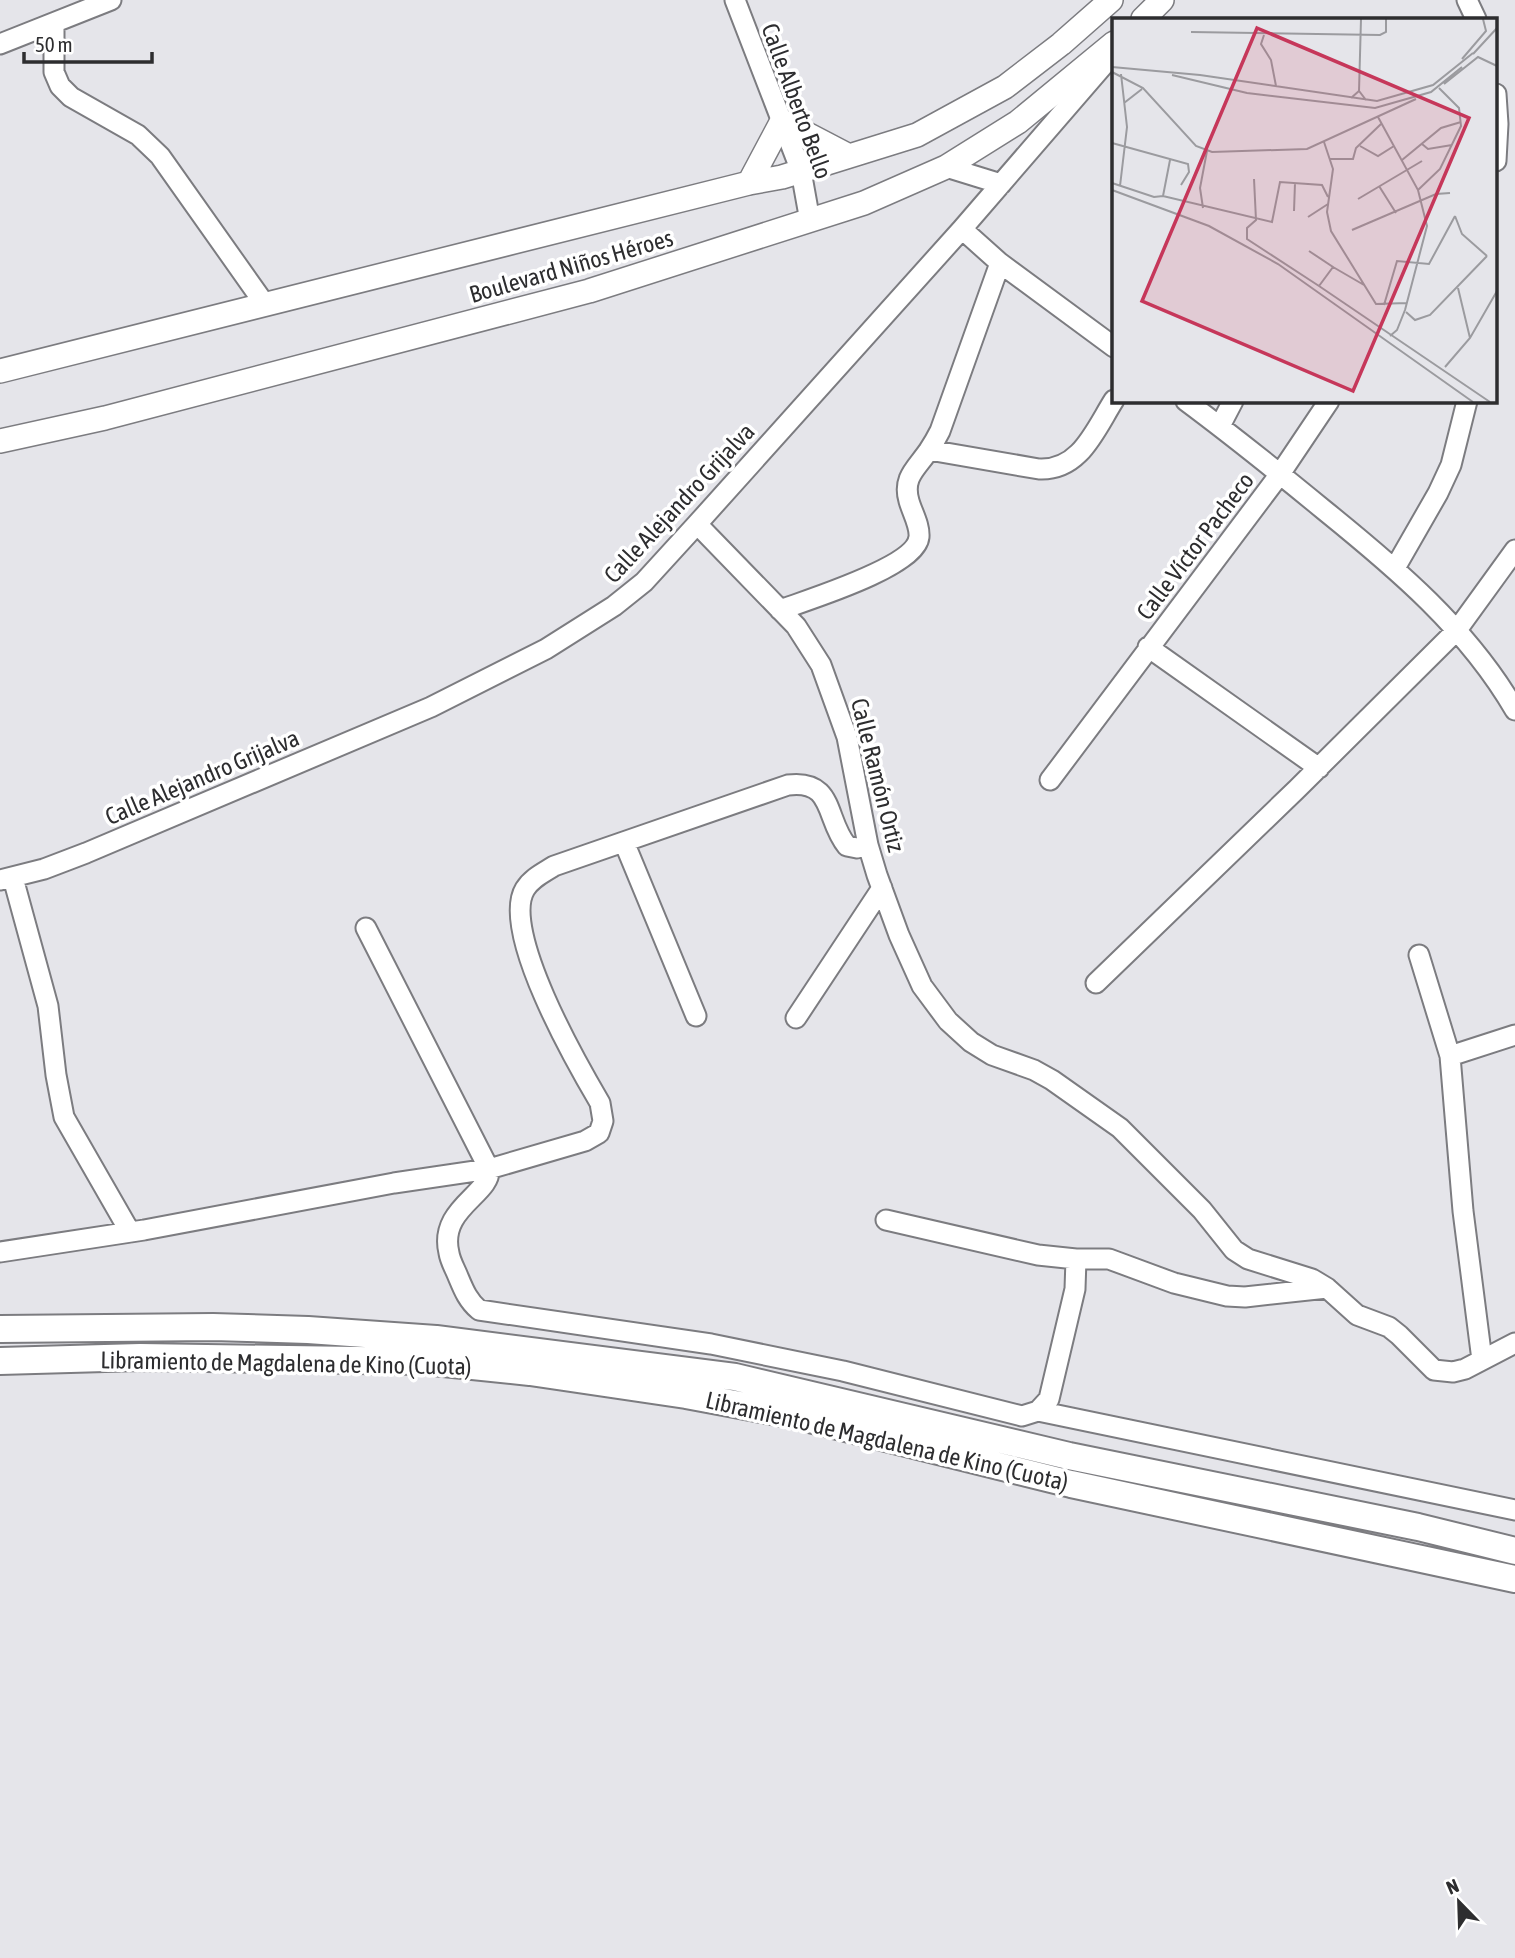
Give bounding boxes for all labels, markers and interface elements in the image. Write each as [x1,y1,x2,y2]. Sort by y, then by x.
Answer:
inset map [1112,18,1498,402]
street label: Calle Alberto Bello [756,20,838,182]
scale bar [24,21,152,65]
text: 50 m [35,32,73,56]
street label: Boulevard Niños Héroes [466,224,676,308]
street label: Calle Alejandro Grijalva [598,418,760,588]
street label: Calle Víctor Pacheco [1131,467,1259,625]
street label: Calle Ramón Ortiz [846,695,910,855]
street label: Calle Alejandro Grijalva [101,724,303,830]
street label: Libramiento de Magdalena de Kino (Cuota) [100,1346,472,1380]
street label: Libramiento de Magdalena de Kino (Cuota) [703,1386,1071,1496]
north arrow [1424,1867,1494,1937]
text: N [1443,1874,1462,1899]

